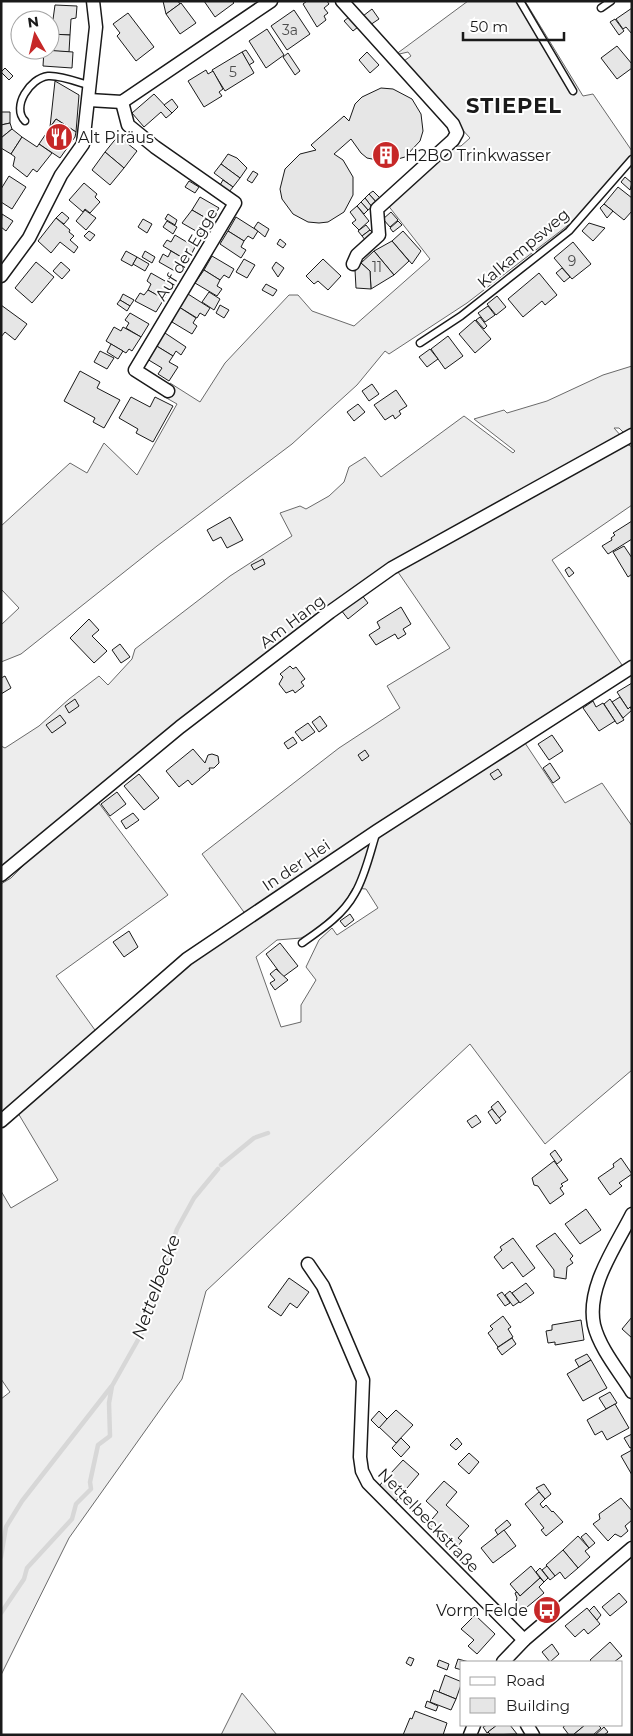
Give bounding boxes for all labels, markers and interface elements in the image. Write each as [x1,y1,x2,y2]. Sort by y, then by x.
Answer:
north arrow [10,10,60,60]
scale bar [463,10,564,42]
text: N [26,12,40,32]
text: 50 m [470,17,508,36]
house number: 3a [282,21,298,39]
house number: 5 [229,63,237,81]
district label: STIEPEL [466,93,562,118]
restaurant icon: Alt Piräus [44,122,74,152]
place label: Alt Piräus [78,128,154,147]
building icon: H2BO Trinkwasser [371,140,401,170]
place label: H2BO Trinkwasser [405,146,551,165]
street label: Auf der Egge [151,204,222,304]
street label: Kalkampsweg [474,205,573,292]
house number: 9 [568,252,576,270]
house number: 11 [372,258,382,276]
street label: Am Hang [256,591,329,652]
street label: In der Hei [259,836,334,895]
water label: Nettelbecke [127,1232,185,1342]
street label: Nettelbeckstraße [374,1464,483,1576]
bus stop icon: Vorm Felde [532,1595,562,1625]
place label: Vorm Felde [436,1601,528,1620]
legend [460,1661,623,1726]
text: Road [506,1671,545,1690]
text: Building [506,1696,570,1715]

